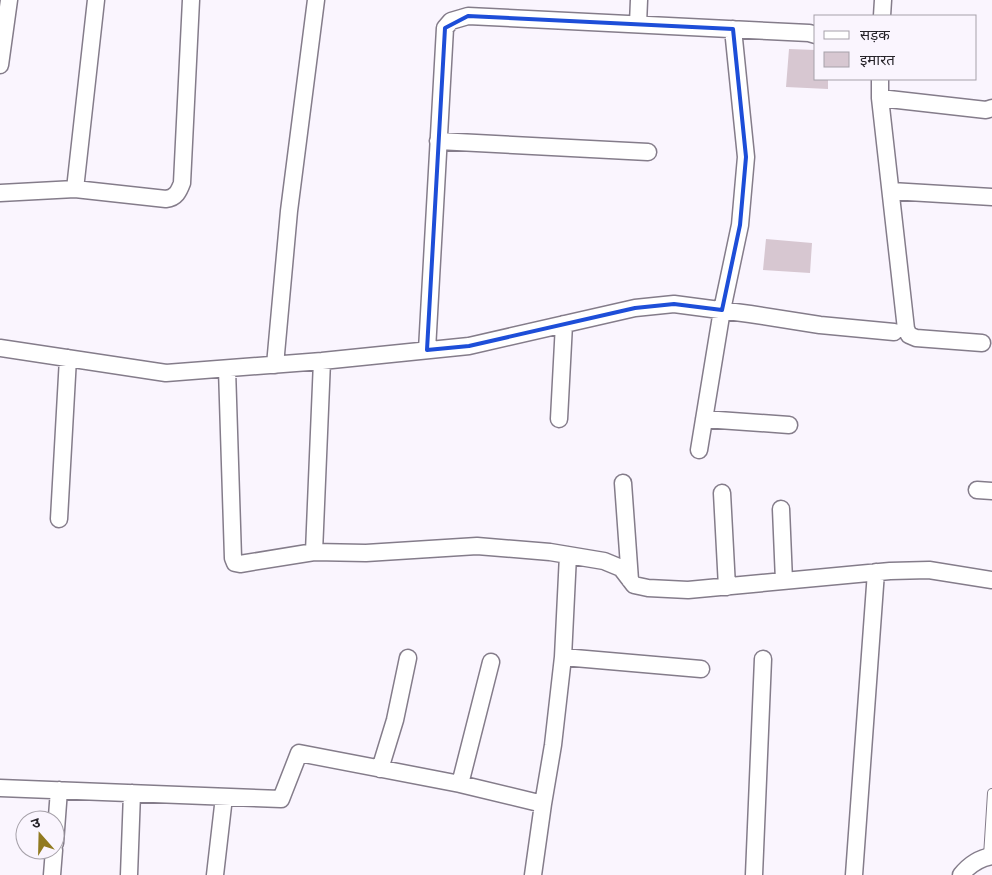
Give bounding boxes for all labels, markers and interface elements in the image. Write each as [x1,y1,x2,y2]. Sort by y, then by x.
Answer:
legend [814,15,977,80]
text: सड़क [860,24,890,44]
text: इमारत [860,49,895,69]
north arrow [15,810,65,860]
text: उ [28,812,43,833]

